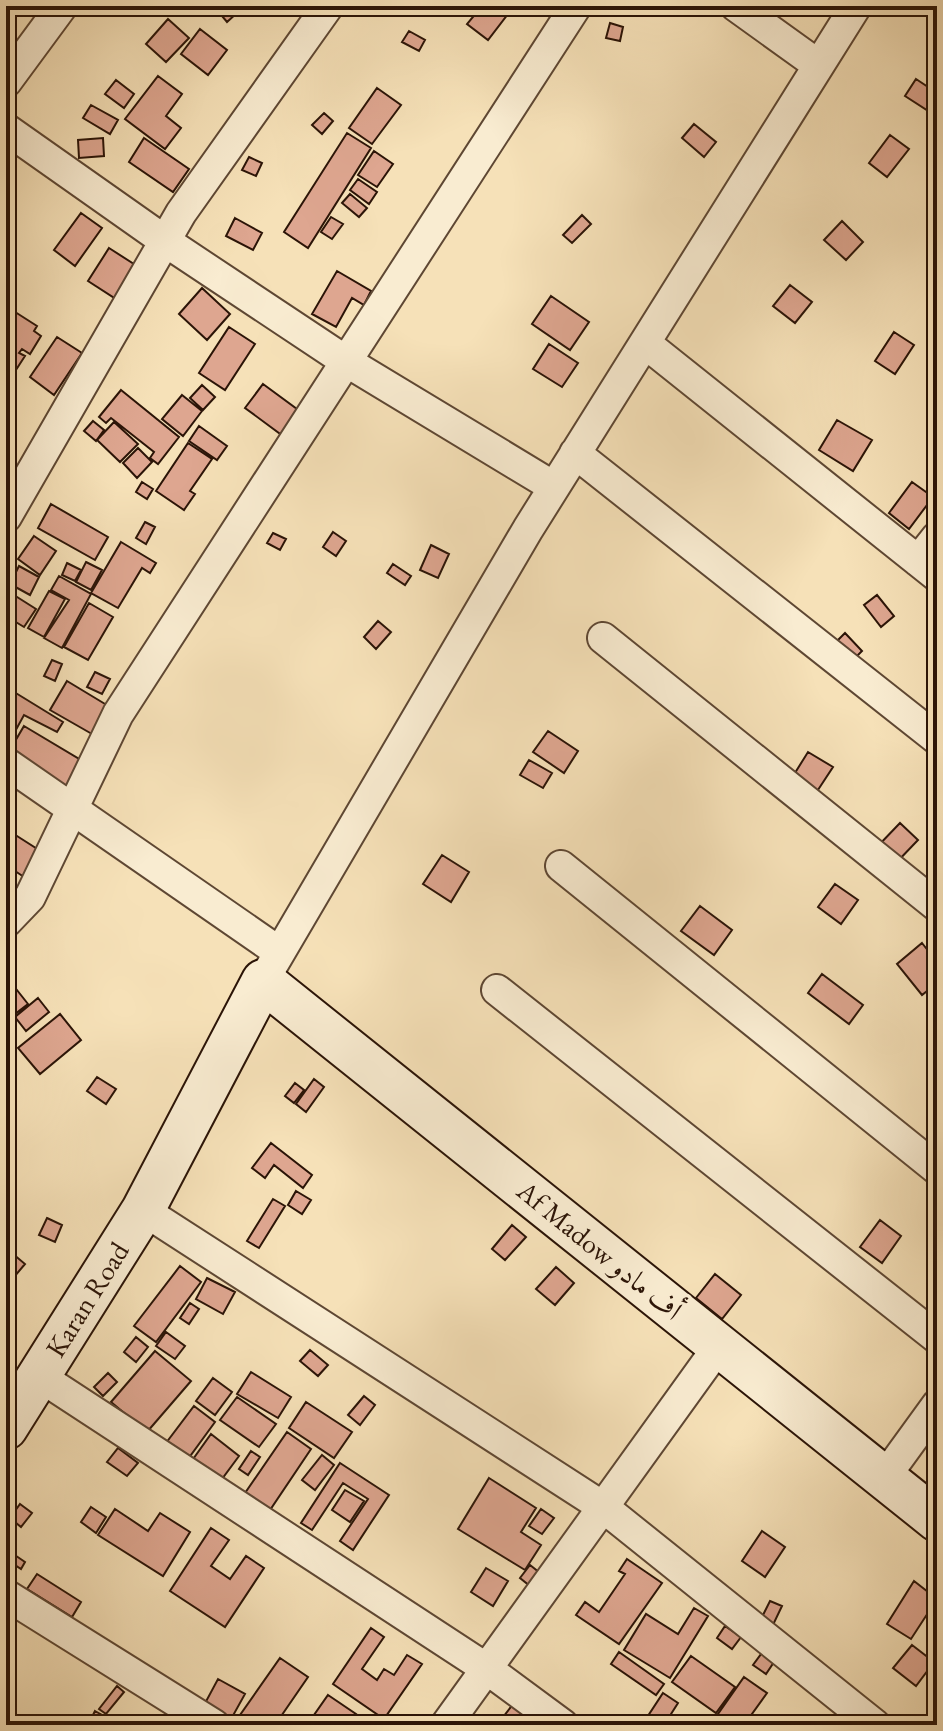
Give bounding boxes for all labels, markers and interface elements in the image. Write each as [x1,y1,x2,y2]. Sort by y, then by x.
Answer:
street label: Af Madow أف مادو [509,1171,691,1328]
street label: Karan Road [37,1234,137,1364]

